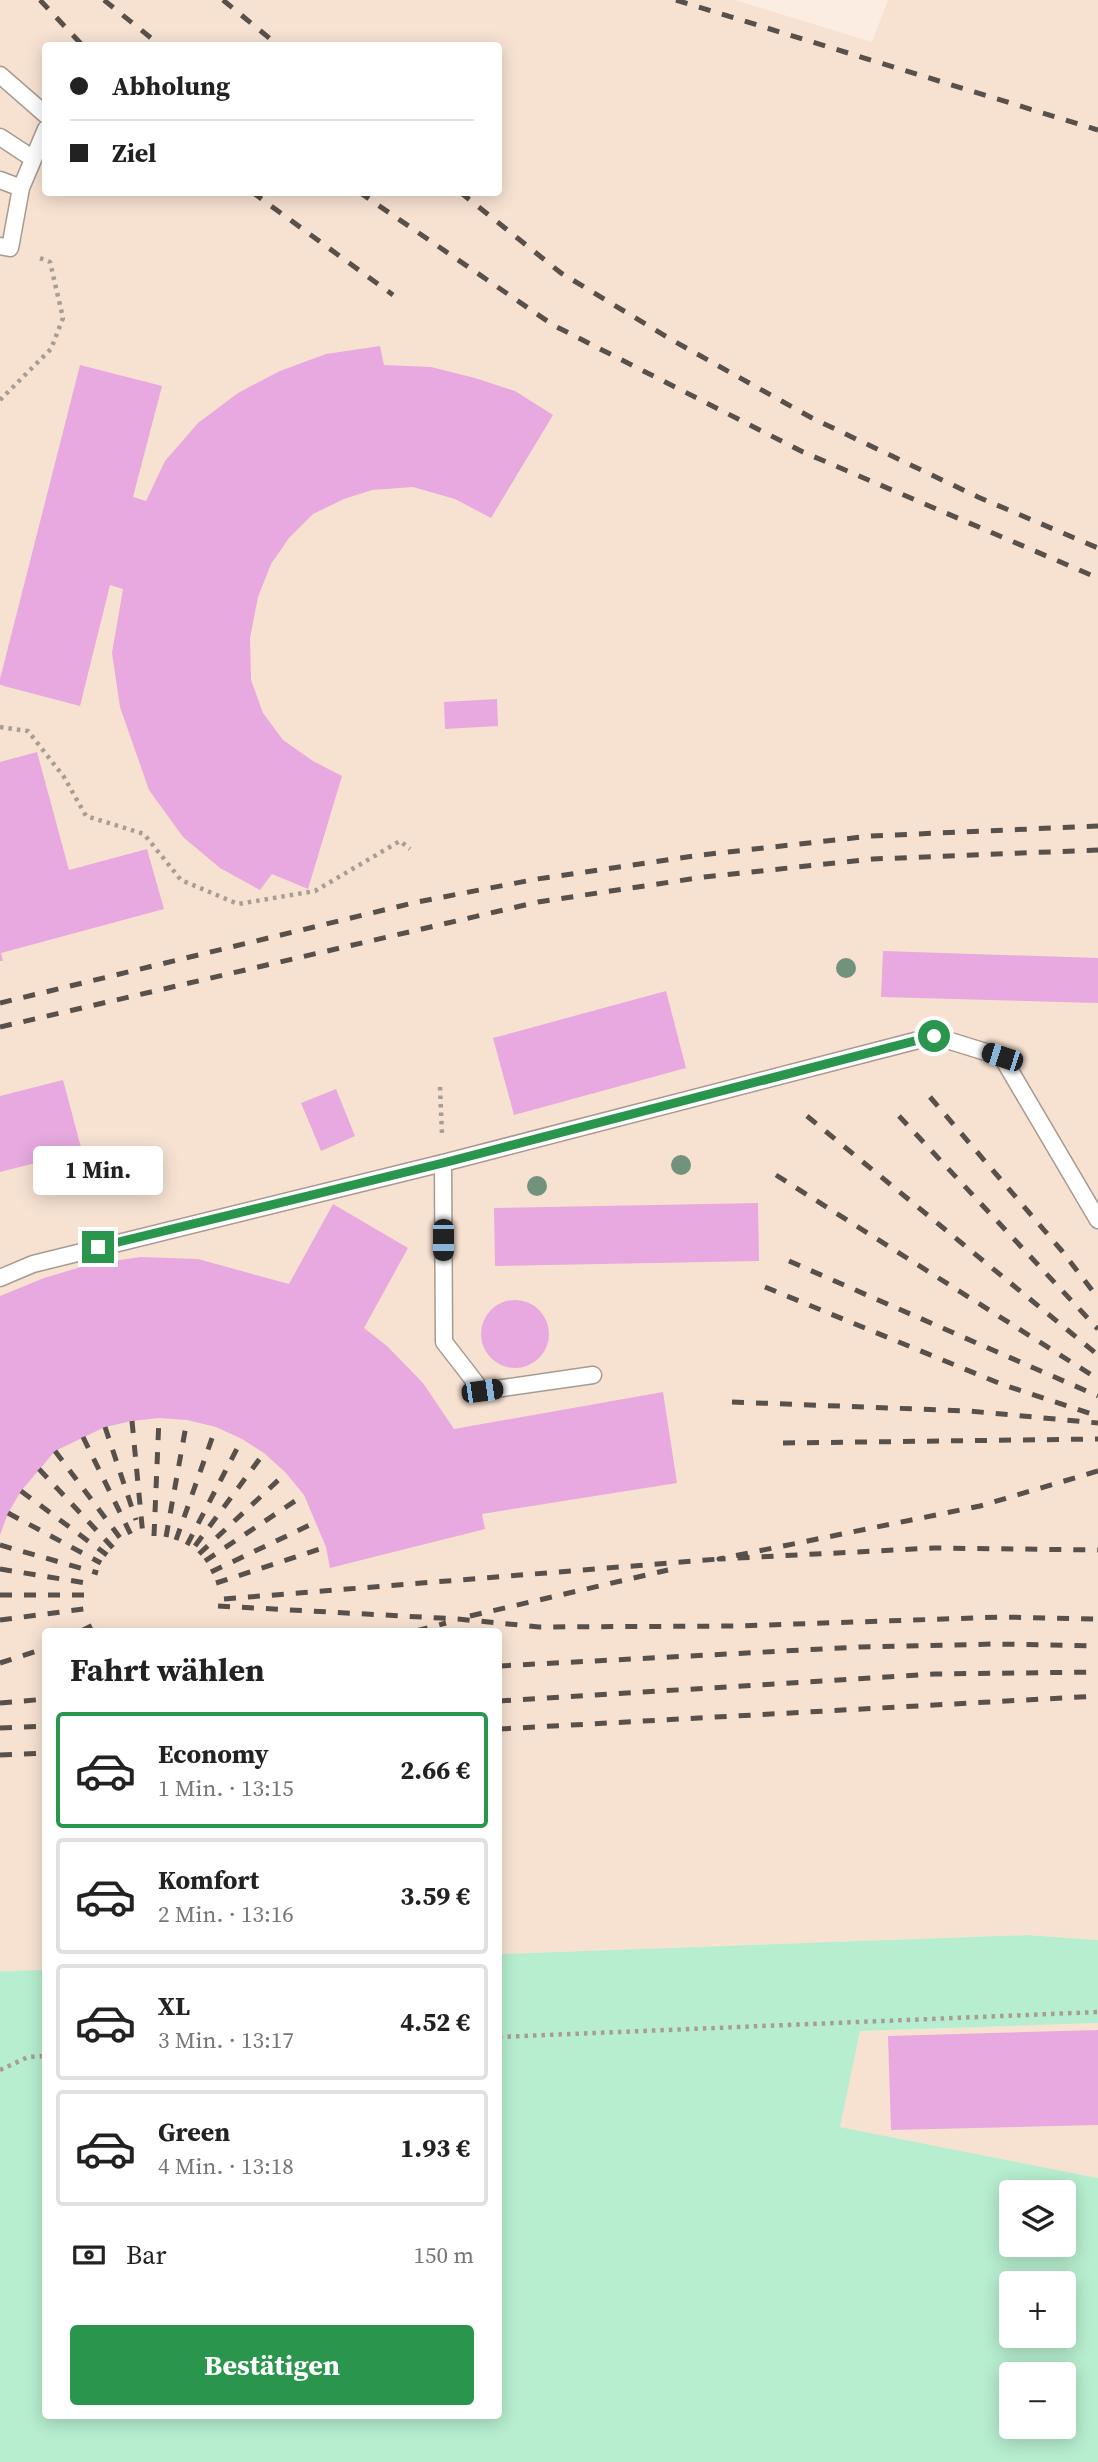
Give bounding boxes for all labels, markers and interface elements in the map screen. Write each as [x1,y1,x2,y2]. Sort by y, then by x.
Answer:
text: Abholung [112,68,230,104]
text: Ziel [112,135,156,171]
route start [918,1020,950,1052]
car [979,1041,1026,1073]
callout: 1 Min. [33,1146,163,1194]
text: 1 Min. [65,1154,131,1186]
car [433,1219,454,1261]
route end [82,1231,114,1263]
car [460,1378,505,1404]
text: Fahrt wählen [70,1648,265,1692]
text: Economy [158,1736,269,1772]
icon: car [74,1739,137,1802]
text: 2.66 € [400,1752,470,1788]
text: 1 Min. · 13:15 [158,1772,294,1804]
text: Komfort [158,1862,259,1898]
icon: car [74,1865,137,1928]
text: 3.59 € [400,1878,470,1914]
text: 2 Min. · 13:16 [158,1898,294,1930]
text: XL [158,1988,190,2024]
icon: car [74,1991,137,2054]
text: 4.52 € [400,2004,470,2040]
text: 3 Min. · 13:17 [158,2024,294,2056]
text: Green [158,2114,230,2150]
icon: car [74,2117,137,2180]
text: 1.93 € [400,2130,470,2166]
text: 4 Min. · 13:18 [158,2150,294,2182]
map controls [999,2180,1076,2439]
button: layers [999,2180,1076,2257]
icon: cash [70,2236,108,2274]
text: Bar [126,2237,166,2273]
text: 150 m [413,2239,474,2271]
button: + [999,2271,1076,2348]
button: Bestätigen [70,2325,474,2405]
button: − [999,2362,1076,2439]

